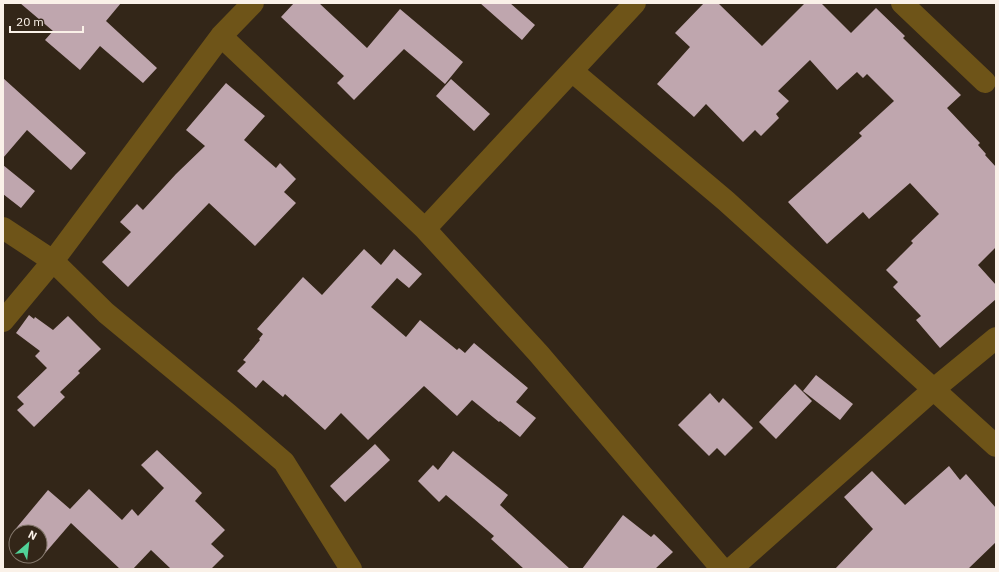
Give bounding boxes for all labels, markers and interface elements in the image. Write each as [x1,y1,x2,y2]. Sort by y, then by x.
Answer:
scale bar [10,8,83,34]
text: 20 m [16,14,44,29]
north arrow [8,524,48,564]
text: N [26,527,40,543]

